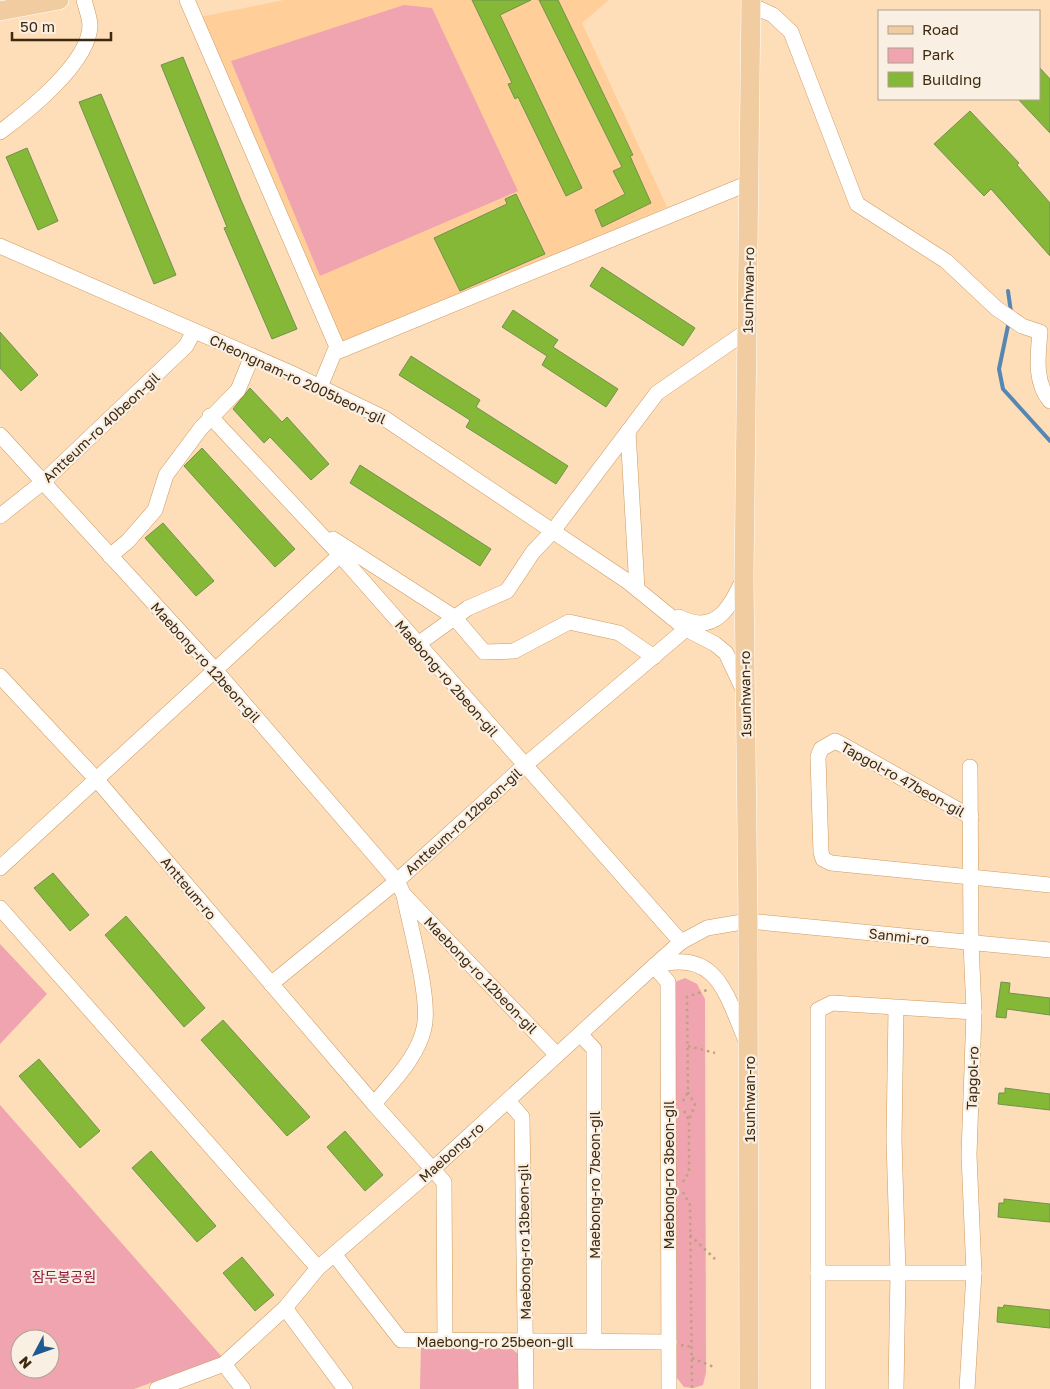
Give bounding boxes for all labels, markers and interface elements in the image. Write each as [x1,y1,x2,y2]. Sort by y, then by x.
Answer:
scale bar [12,10,111,42]
legend [878,10,1040,100]
text: 50 m [20,17,55,35]
text: Road [922,20,959,38]
text: Park [922,45,955,63]
text: Building [922,70,982,88]
street label: 1sunhwan-ro [739,247,757,333]
street label: Cheongnam-ro 2005beon-gil [207,331,389,427]
street label: Antteum-ro 40beon-gil [39,368,163,486]
street label: Maebong-ro 12beon-gil [148,598,264,726]
street label: Maebong-ro 2beon-gil [392,616,502,740]
street label: 1sunhwan-ro [736,651,754,737]
street label: Tapgol-ro 47beon-gil [838,738,968,820]
street label: Antteum-ro 12beon-gil [401,764,525,878]
street label: Antteum-ro [158,853,220,923]
street label: Maebong-ro 12beon-gil [421,913,541,1037]
street label: Sanmi-ro [868,924,930,948]
street label: Tapgol-ro [962,1046,982,1110]
street label: 1sunhwan-ro [741,1056,758,1142]
street label: Maebong-ro 3beon-gil [660,1101,677,1249]
street label: Maebong-ro 7beon-gil [586,1111,603,1259]
street label: Maebong-ro [415,1118,487,1186]
street label: Maebong-ro 13beon-gil [514,1164,534,1320]
park label: 잠두봉공원 [32,1268,96,1285]
north arrow [10,1329,60,1379]
street label: Maebong-ro 25beon-gil [417,1333,573,1350]
text: N [15,1353,35,1372]

